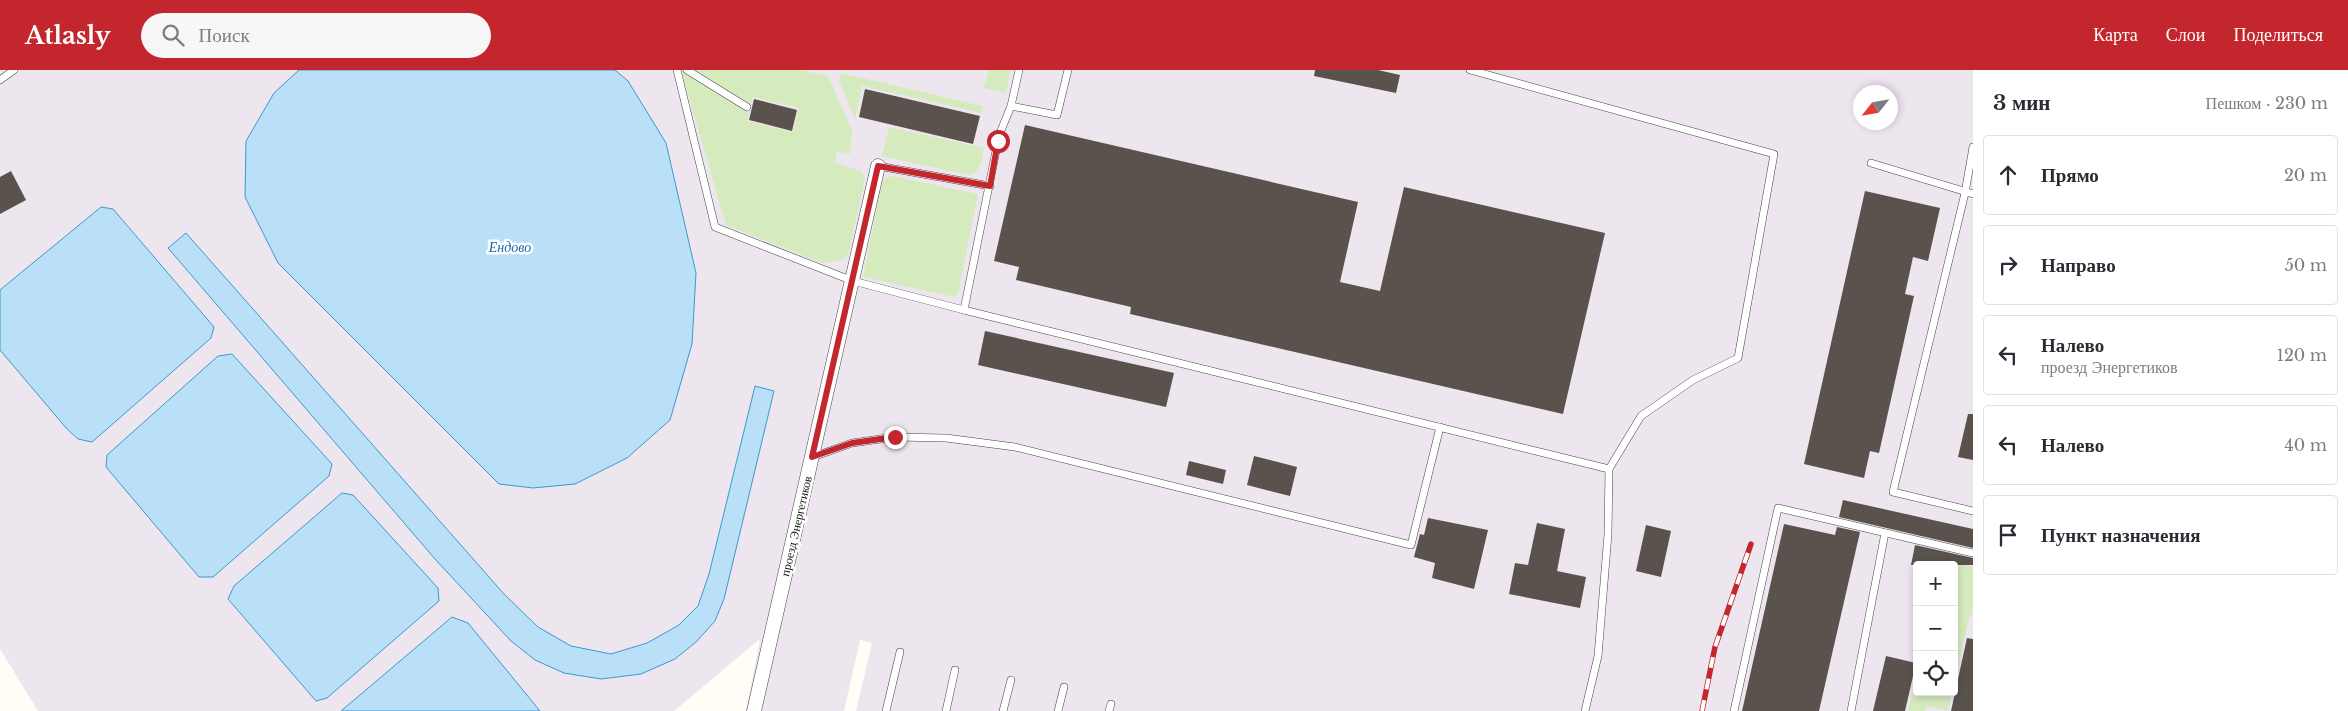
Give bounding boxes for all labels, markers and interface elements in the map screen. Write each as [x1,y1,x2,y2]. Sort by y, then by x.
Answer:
search box [141,13,491,58]
text: Atlasly [25,21,111,50]
icon: search [159,21,187,49]
text: Поиск [199,24,250,47]
text: Карта [2093,24,2138,46]
text: Слои [2166,24,2205,46]
text: Поделиться [2233,24,2323,46]
north arrow [1853,85,1898,130]
text: 3 мин [1993,90,2050,116]
text: Пешком · 230 m [2206,93,2328,113]
route start [987,130,1010,153]
icon: ahead [1994,161,2022,189]
text: Прямо [2041,164,2099,187]
text: 20 m [2284,165,2327,185]
water label: Ендово [488,238,531,256]
icon: right [1994,251,2022,279]
text: Направо [2041,254,2116,277]
text: 50 m [2285,255,2327,275]
text: Налево [2041,334,2104,357]
icon: left [1994,341,2022,369]
text: 120 m [2277,345,2327,365]
text: проезд Энергетиков [2041,357,2178,377]
route end [884,426,907,449]
icon: left [1994,431,2022,459]
text: Налево [2041,434,2104,457]
text: 40 m [2284,435,2327,455]
street label: проезд Энергетиков [777,474,815,578]
icon: arrive [1994,521,2022,549]
text: Пункт назначения [2041,524,2201,547]
map controls [1913,561,1958,696]
button: + [1913,561,1958,606]
button: − [1913,606,1958,651]
button: locate [1913,651,1958,696]

